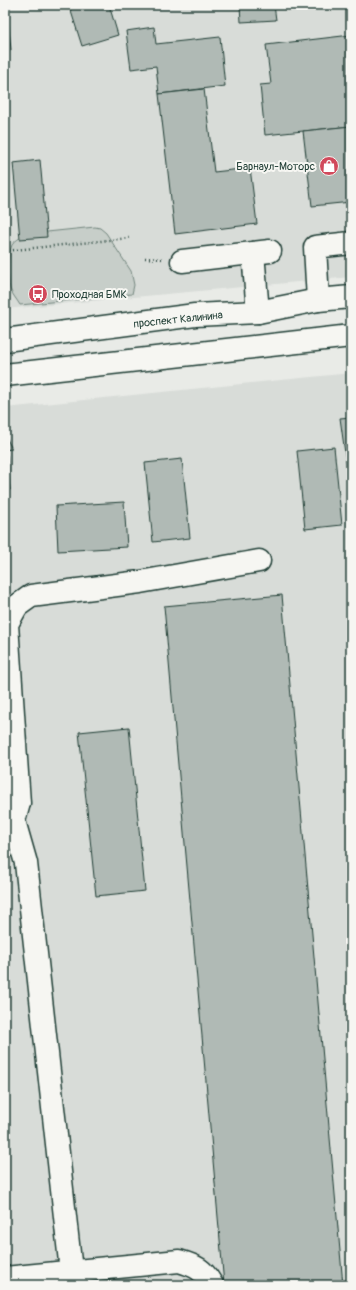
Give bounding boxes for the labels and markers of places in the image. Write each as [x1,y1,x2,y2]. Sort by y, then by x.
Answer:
shop icon: Барнаул-Моторс [318,155,340,177]
place label: Барнаул-Моторс [236,160,315,173]
bus stop icon: Проходная БМК [27,283,49,305]
place label: Проходная БМК [52,288,127,301]

